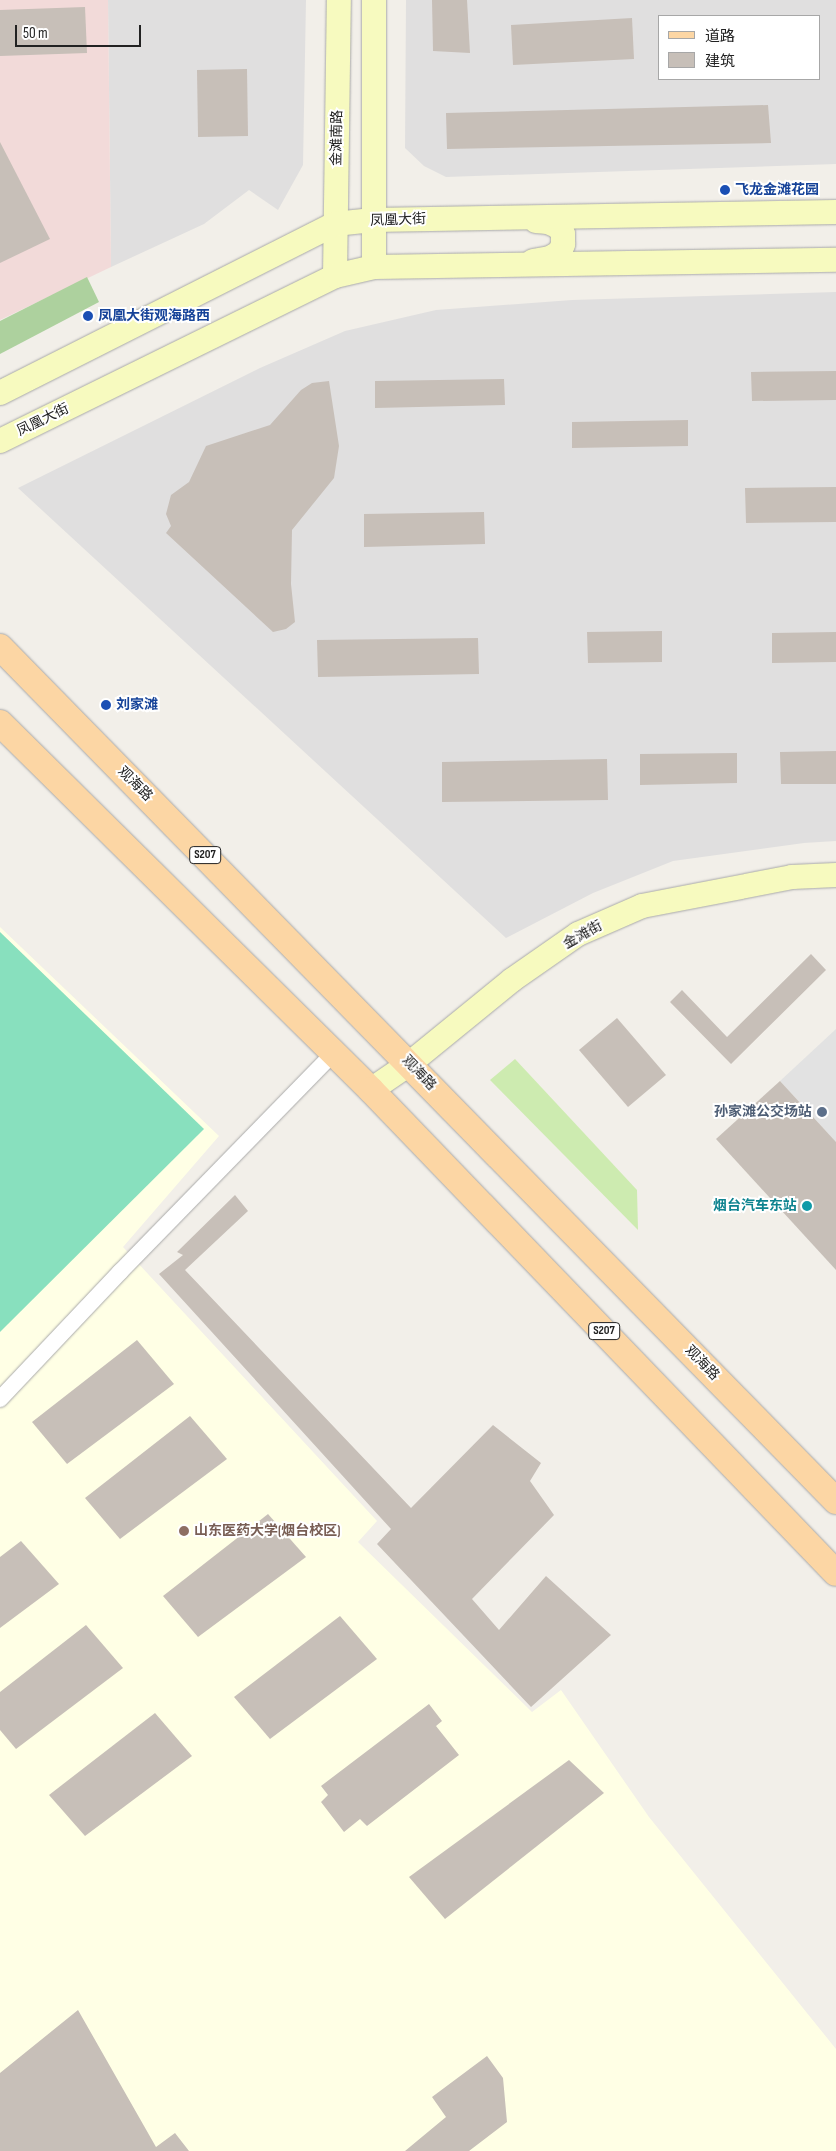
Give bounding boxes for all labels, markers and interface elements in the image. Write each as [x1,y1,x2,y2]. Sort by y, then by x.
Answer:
scale bar [18,15,144,47]
legend [658,15,821,80]
text: 50 m [23,24,48,43]
text: 道路 [705,27,735,46]
text: 建筑 [705,52,735,71]
street label: 金滩南路 [328,110,346,166]
place label: 飞龙金滩花园 [735,182,819,198]
marker: 飞龙金滩花园 [719,184,731,196]
street label: 凤凰大街 [370,211,426,229]
place label: 凤凰大街观海路西 [98,308,210,324]
marker: 凤凰大街观海路西 [82,310,94,322]
street label: 凤凰大街 [14,400,72,440]
place label: 刘家滩 [116,697,158,713]
marker: 刘家滩 [100,699,112,711]
street label: 观海路 [114,763,156,805]
road number: S207 [189,846,221,864]
street label: 金滩街 [561,917,605,953]
street label: 观海路 [398,1052,440,1094]
place label: 孙家滩公交场站 [714,1104,812,1120]
marker: 孙家滩公交场站 [816,1106,828,1118]
place label: 烟台汽车东站 [713,1198,797,1214]
marker: 烟台汽车东站 [801,1200,813,1212]
road number: S207 [588,1322,620,1340]
street label: 观海路 [681,1342,723,1384]
place label: 山东医药大学(烟台校区) [194,1523,340,1539]
marker: 山东医药大学(烟台校区) [178,1525,190,1537]

